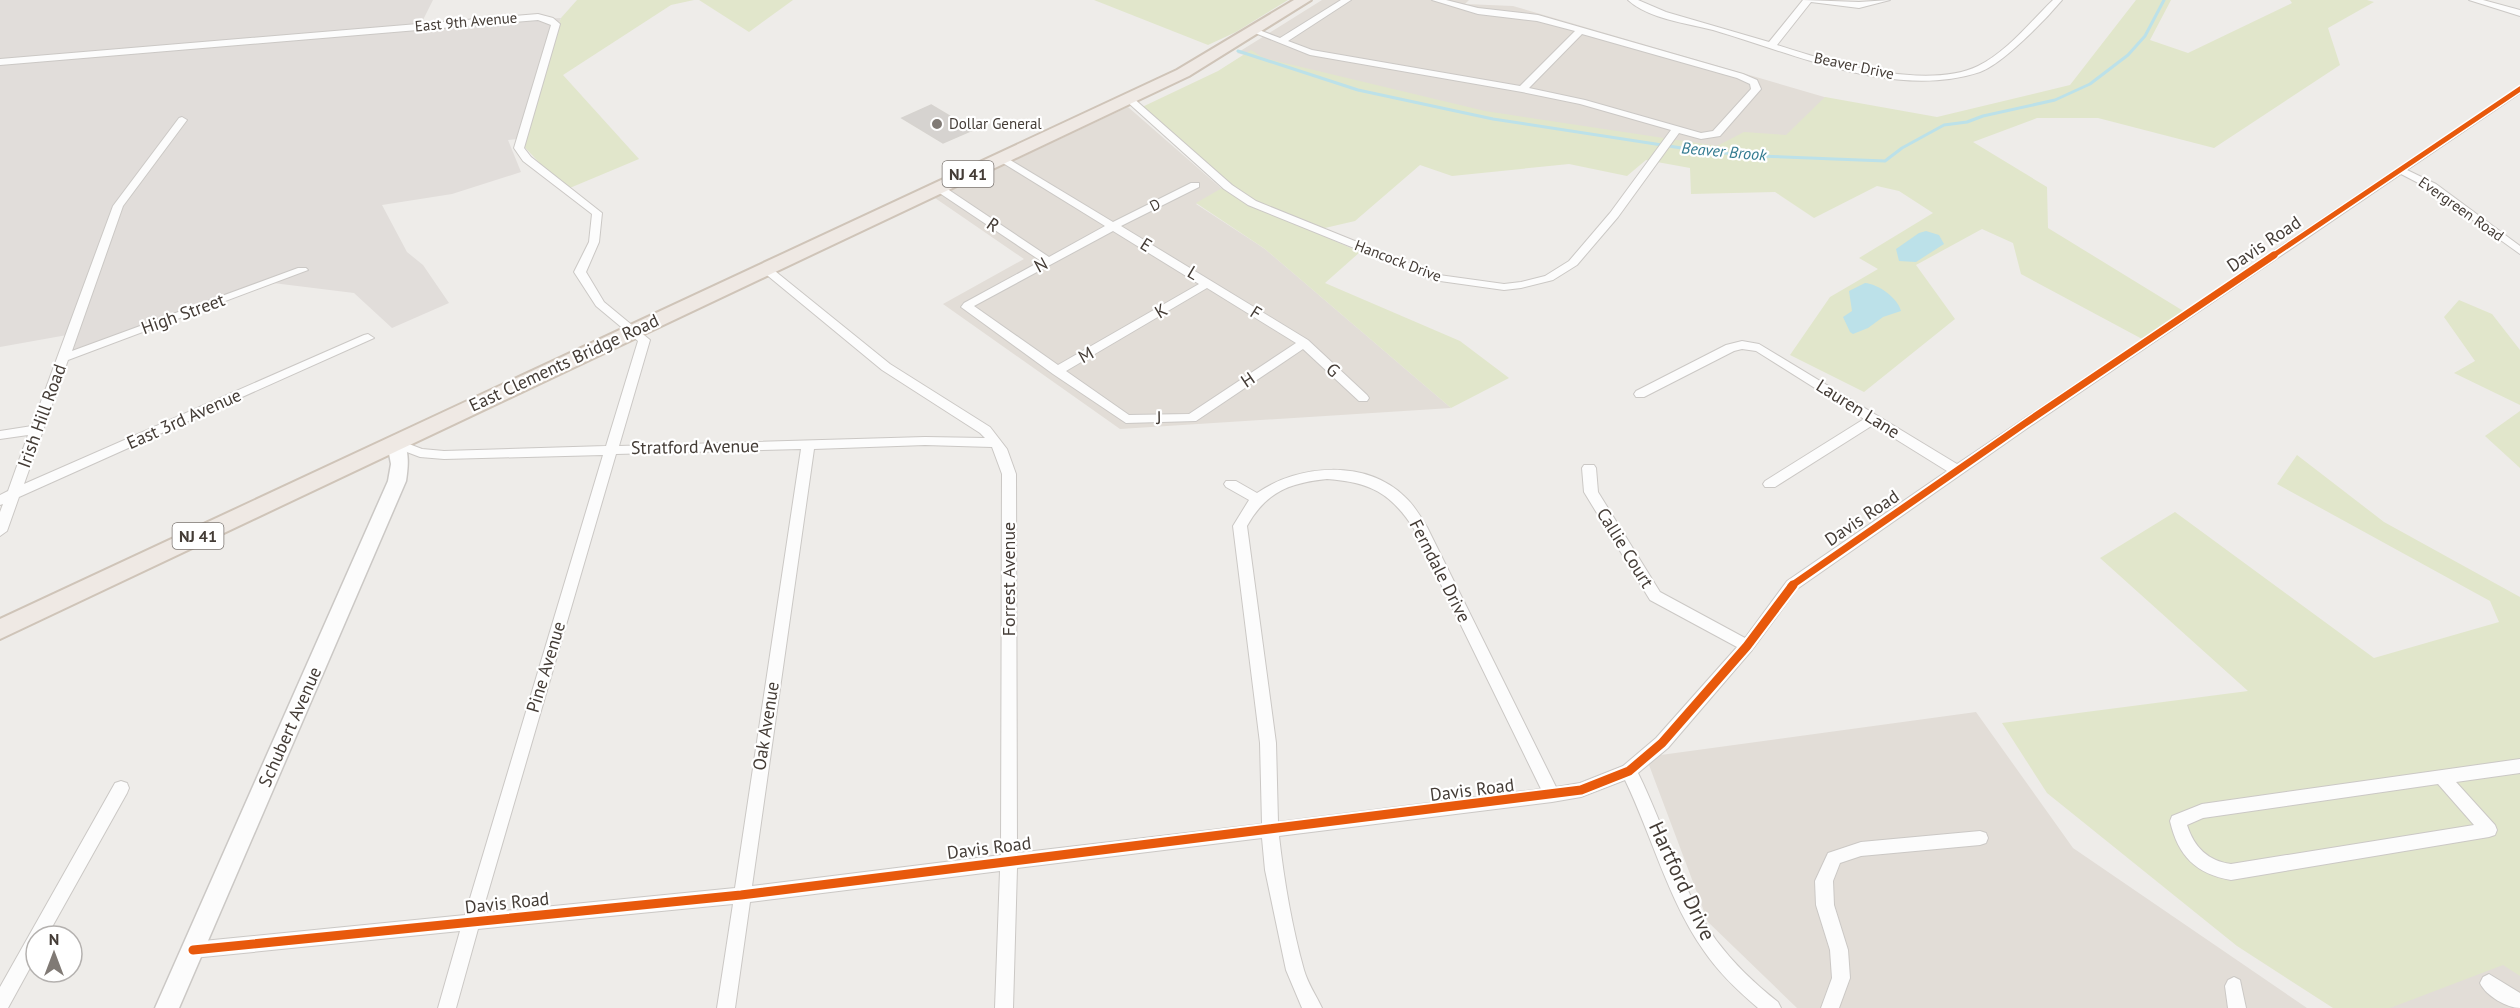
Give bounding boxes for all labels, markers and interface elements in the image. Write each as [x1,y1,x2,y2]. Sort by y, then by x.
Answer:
street label: East 9th Avenue [414,8,518,35]
street label: Beaver Drive [1812,48,1896,83]
place label: Dollar General [949,114,1042,133]
marker: Dollar General [930,117,944,131]
water label: Beaver Brook [1681,137,1768,165]
road number: NJ 41 [942,161,994,187]
street label: Evergreen Road [2415,172,2508,245]
street label: D [1146,194,1163,215]
street label: Davis Road [2222,210,2305,277]
street label: R [982,212,1004,237]
street label: E [1136,232,1156,257]
street label: Hancock Drive [1352,235,1444,286]
street label: N [1030,252,1052,278]
street label: L [1183,260,1203,285]
street label: High Street [138,288,228,339]
street label: K [1150,298,1171,323]
street label: F [1246,300,1266,325]
street label: East Clements Bridge Road [465,308,662,417]
street label: M [1074,341,1098,368]
street label: G [1321,357,1345,382]
street label: Irish Hill Road [12,361,71,471]
street label: H [1236,367,1259,393]
street label: Lauren Lane [1812,374,1904,443]
street label: East 3rd Avenue [123,383,245,454]
street label: J [1155,406,1162,429]
street label: Stratford Avenue [631,434,759,459]
street label: Davis Road [1820,484,1903,551]
street label: Callie Court [1592,503,1659,592]
street label: Ferndale Drive [1405,515,1476,626]
street label: Forrest Avenue [997,522,1020,636]
road number: NJ 41 [172,523,224,549]
street label: Pine Avenue [521,618,570,715]
street label: Schubert Avenue [253,663,326,791]
street label: Oak Avenue [747,680,784,772]
street label: Davis Road [1429,773,1515,806]
street label: Hartford Drive [1643,817,1722,945]
street label: Davis Road [946,831,1032,864]
street label: Davis Road [464,887,550,918]
north arrow [24,924,84,984]
text: N [49,929,59,949]

